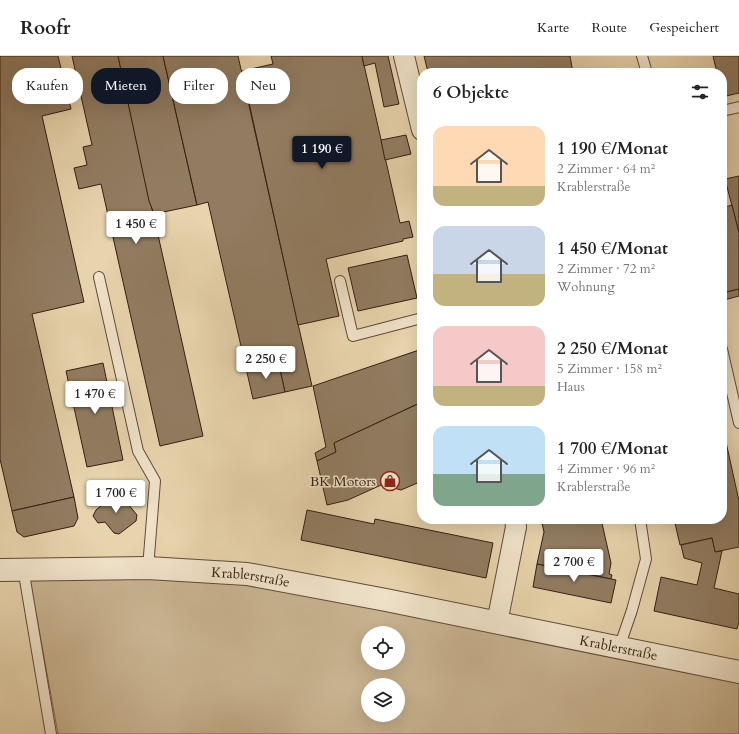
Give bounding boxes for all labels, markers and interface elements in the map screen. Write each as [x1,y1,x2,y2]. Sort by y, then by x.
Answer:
text: Roofr [20,15,70,41]
text: Karte [537,18,569,37]
text: Route [591,18,627,37]
text: Gespeichert [649,18,719,37]
chip: Kaufen [12,68,83,104]
chip: Mieten [91,68,161,104]
chip: Filter [169,68,228,104]
chip: Neu [236,68,290,104]
text: 6 Objekte [433,81,509,104]
icon: filters [689,81,711,103]
pin: 1 190 € [285,136,359,170]
text: 1 190 €/Monat [557,137,668,160]
text: 1 190 € [301,140,343,158]
icon: home [465,142,513,190]
text: 2 Zimmer · 64 m² [557,160,655,178]
text: Krablerstraße [557,178,630,196]
pin: 1 450 € [99,211,173,245]
text: 1 450 € [115,215,157,233]
text: 1 450 €/Monat [557,237,668,260]
icon: home [465,242,513,290]
text: 2 Zimmer · 72 m² [557,260,655,278]
text: Wohnung [557,278,615,296]
text: 2 250 €/Monat [557,337,668,360]
icon: home [465,342,513,390]
pin: 2 250 € [229,346,303,380]
text: 2 250 € [245,350,287,368]
text: 5 Zimmer · 158 m² [557,360,662,378]
text: Haus [557,378,585,396]
pin: 1 470 € [58,381,132,415]
text: 1 470 € [74,385,116,403]
text: 1 700 €/Monat [557,437,668,460]
icon: home [465,442,513,490]
text: 4 Zimmer · 96 m² [557,460,655,478]
shop icon: BK Motors [379,470,401,492]
place label: BK Motors [310,472,376,491]
text: Krablerstraße [557,478,630,496]
pin: 1 700 € [79,480,153,514]
text: 1 700 € [95,484,137,502]
pin: 2 700 € [537,549,611,583]
text: 2 700 € [553,553,595,571]
street label: Krablerstraße [211,563,291,592]
map controls [361,626,405,722]
button: locate [361,626,405,670]
street label: Krablerstraße [578,631,659,665]
button: layers [361,678,405,722]

